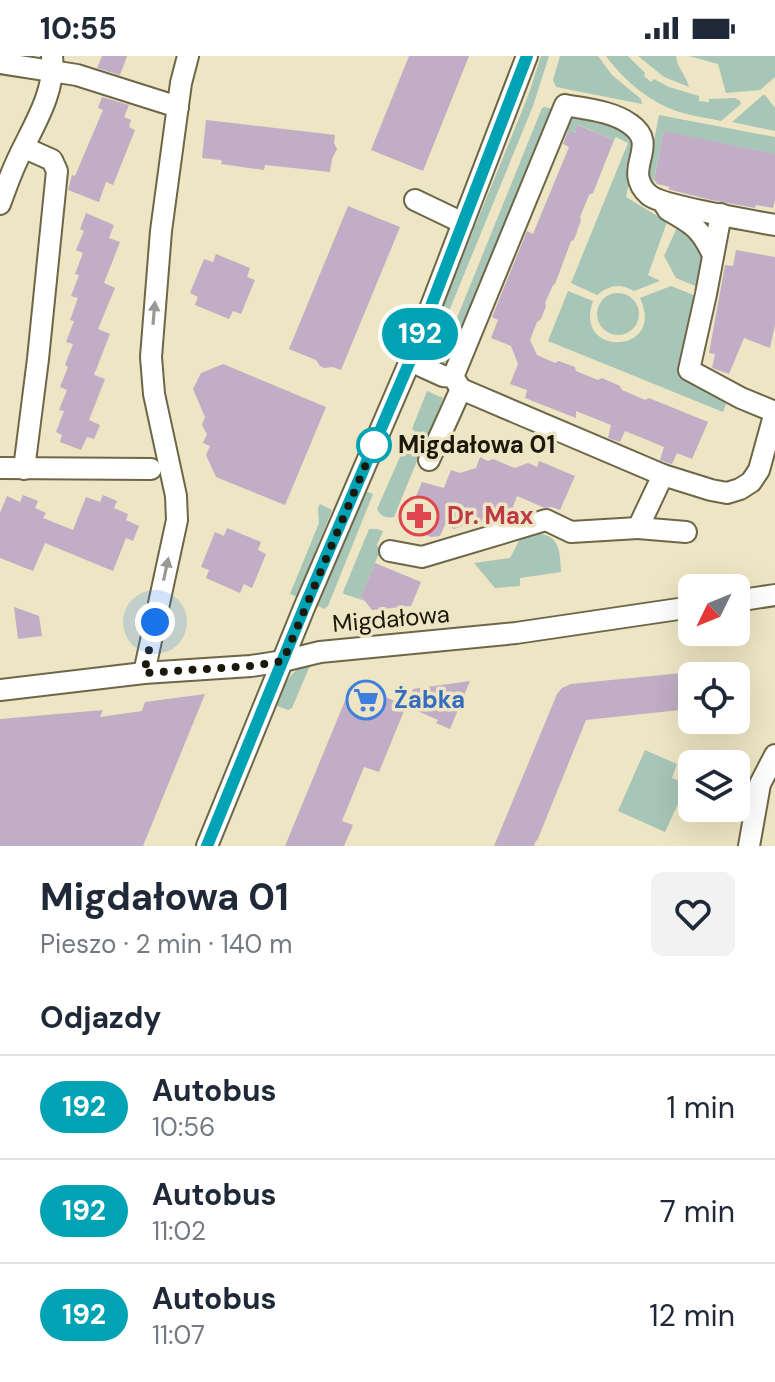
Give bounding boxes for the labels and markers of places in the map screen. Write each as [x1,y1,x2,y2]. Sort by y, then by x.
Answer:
marker: Migdałowa 01 [357,428,391,462]
place label: Migdałowa 01 [398,429,555,460]
pharmacy icon: Dr. Max [398,495,440,537]
place label: Dr. Max [447,500,534,531]
supermarket icon: Żabka [345,679,387,721]
place label: Żabka [394,684,465,715]

